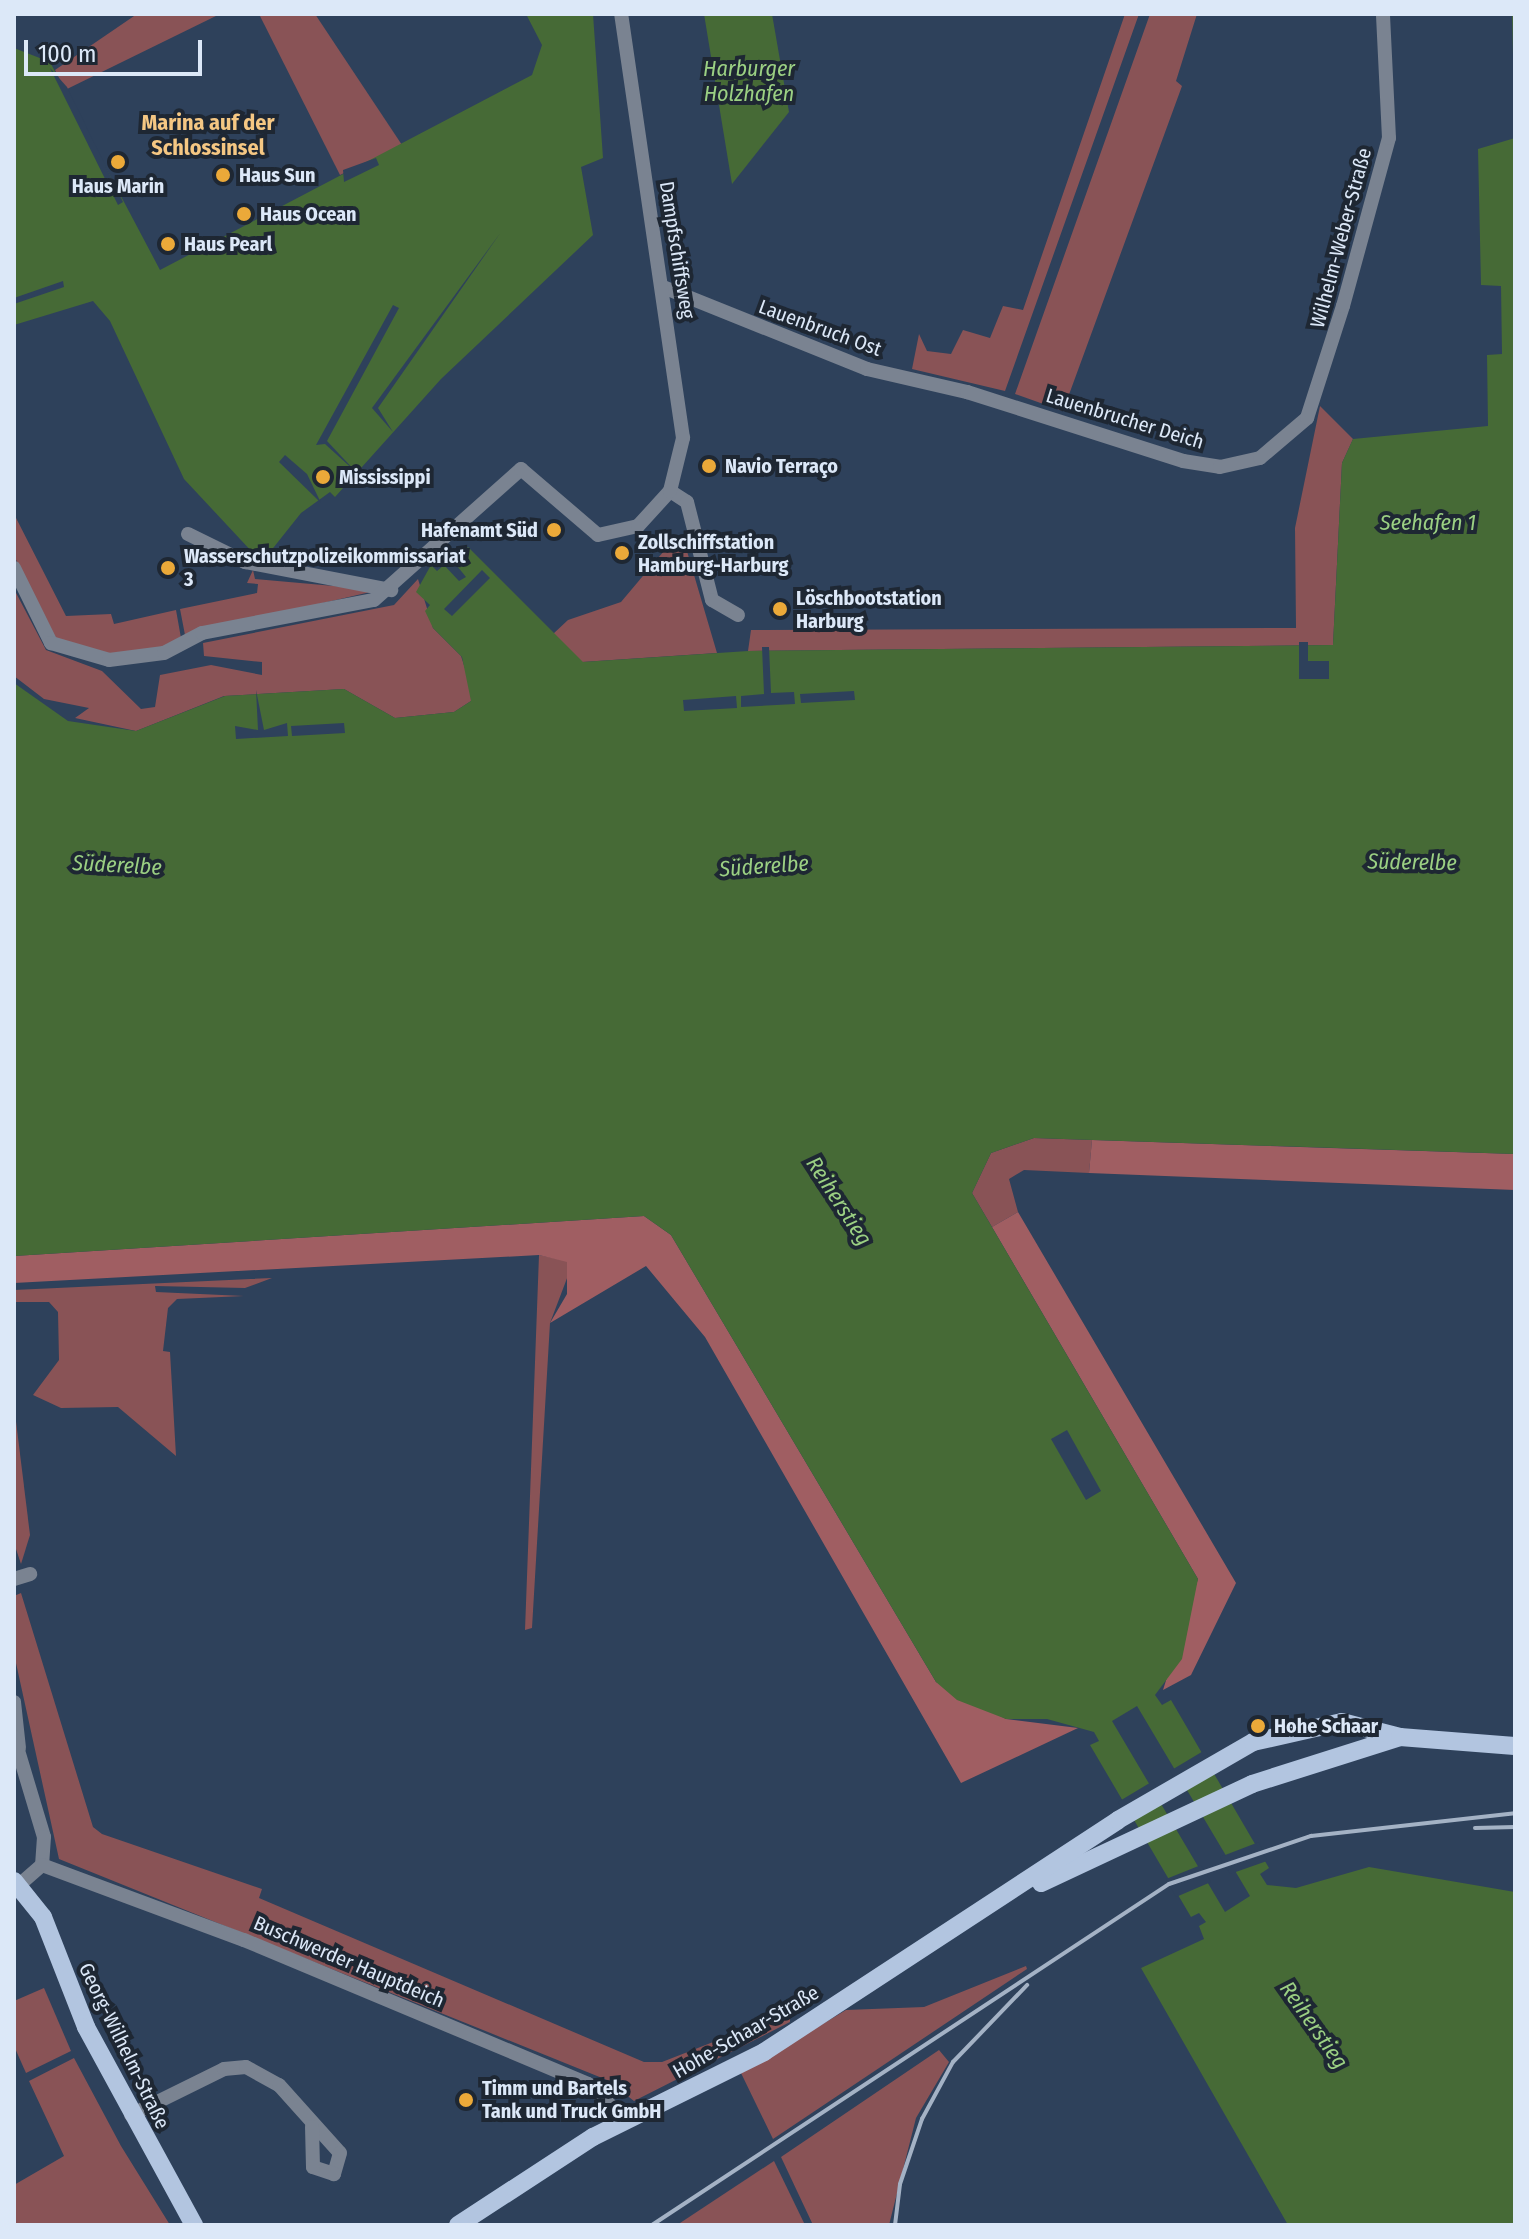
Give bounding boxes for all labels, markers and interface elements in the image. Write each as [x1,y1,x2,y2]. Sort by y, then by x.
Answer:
scale bar [28,24,206,74]
text: 100 m [38,40,96,68]
water label: Harburger Holzhafen [703,55,795,106]
district label: Marina auf der Schlossinsel [142,109,274,160]
street label: Wilhelm-Weber-Straße [1305,146,1377,330]
marker: Haus Marin [109,153,127,171]
place label: Haus Sun [239,163,316,187]
marker: Haus Sun [214,166,232,184]
place label: Haus Marin [72,174,164,198]
street label: Dampfschiffsweg [654,180,700,320]
place label: Haus Ocean [260,202,357,226]
marker: Haus Ocean [235,205,253,223]
place label: Haus Pearl [184,232,272,256]
marker: Haus Pearl [159,235,177,253]
street label: Lauenbruch Ost [755,295,885,361]
street label: Lauenbrucher Deich [1043,384,1207,454]
place label: Navio Terraço [725,454,838,478]
marker: Navio Terraço [700,457,718,475]
place label: Mississippi [339,465,431,489]
marker: Mississippi [314,468,332,486]
water label: Seehafen 1 [1380,510,1476,536]
place label: Hafenamt Süd [421,518,538,542]
marker: Hafenamt Süd [545,521,563,539]
place label: Zollschiffstation Hamburg-Harburg [638,530,788,577]
place label: Wasserschutzpolizeikommissariat 3 [184,544,466,591]
marker: Zollschiffstation Hamburg-Harburg [613,544,631,562]
marker: Wasserschutzpolizeikommissariat 3 [159,559,177,577]
place label: Löschbootstation Harburg [796,586,942,633]
marker: Löschbootstation Harburg [771,600,789,618]
water label: Süderelbe [1367,848,1457,876]
water label: Süderelbe [72,849,162,881]
water label: Süderelbe [718,850,810,882]
water label: Reiherstieg [801,1152,877,1250]
place label: Hohe Schaar [1274,1714,1378,1738]
marker: Hohe Schaar [1249,1717,1267,1735]
street label: Buschwerder Hauptdeich [250,1911,448,2013]
street label: Georg-Wilhelm-Straße [73,1959,175,2133]
water label: Reiherstieg [1274,1976,1354,2074]
street label: Hohe-Schaar-Straße [669,1981,823,2083]
place label: Timm und Bartels Tank und Truck GmbH [482,2076,661,2123]
marker: Timm und Bartels Tank und Truck GmbH [457,2091,475,2109]

